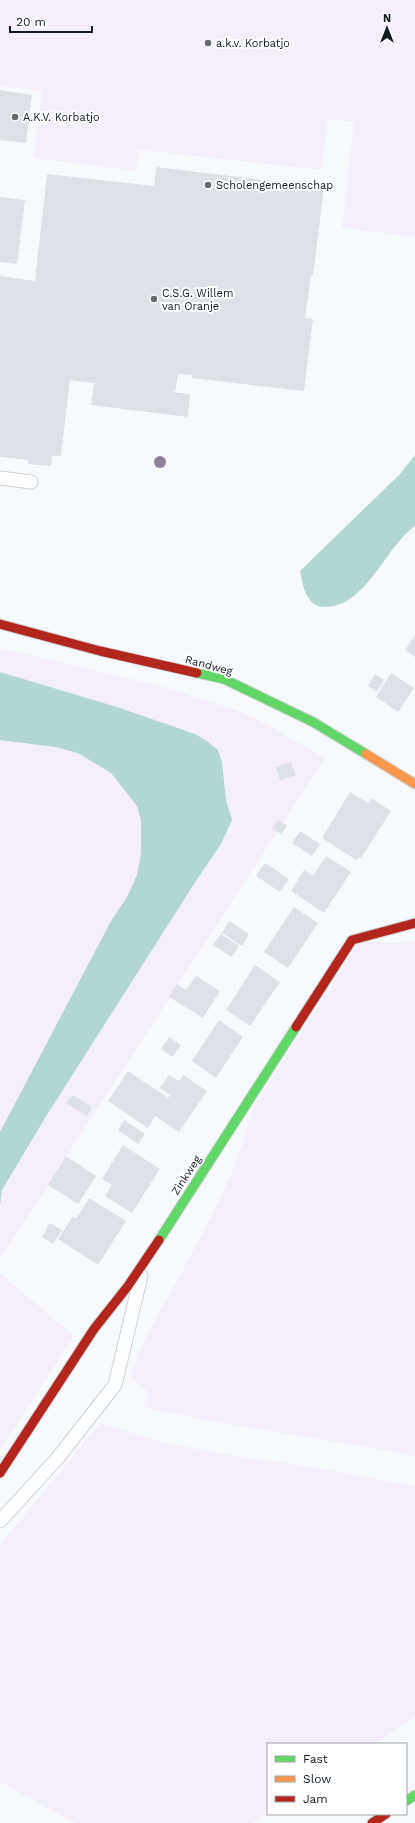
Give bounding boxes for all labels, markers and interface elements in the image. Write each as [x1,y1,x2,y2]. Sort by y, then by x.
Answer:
scale bar [10,8,92,34]
north arrow [367,8,407,48]
text: N [383,12,391,25]
text: 20 m [16,15,46,29]
place label: a.k.v. Korbatjo [216,37,290,50]
marker: a.k.v. Korbatjo [203,38,213,48]
place label: A.K.V. Korbatjo [23,111,100,124]
marker: A.K.V. Korbatjo [10,112,20,122]
place label: Scholengemeenschap [216,179,333,192]
marker: Scholengemeenschap [203,180,213,190]
place label: C.S.G. Willem van Oranje [162,287,233,313]
marker: C.S.G. Willem van Oranje [149,294,159,304]
street label: Randweg [184,653,234,678]
street label: Zinkweg [169,1153,204,1197]
legend [267,1743,407,1815]
text: Fast [303,1752,328,1766]
text: Slow [303,1772,331,1786]
text: Jam [303,1792,328,1806]

